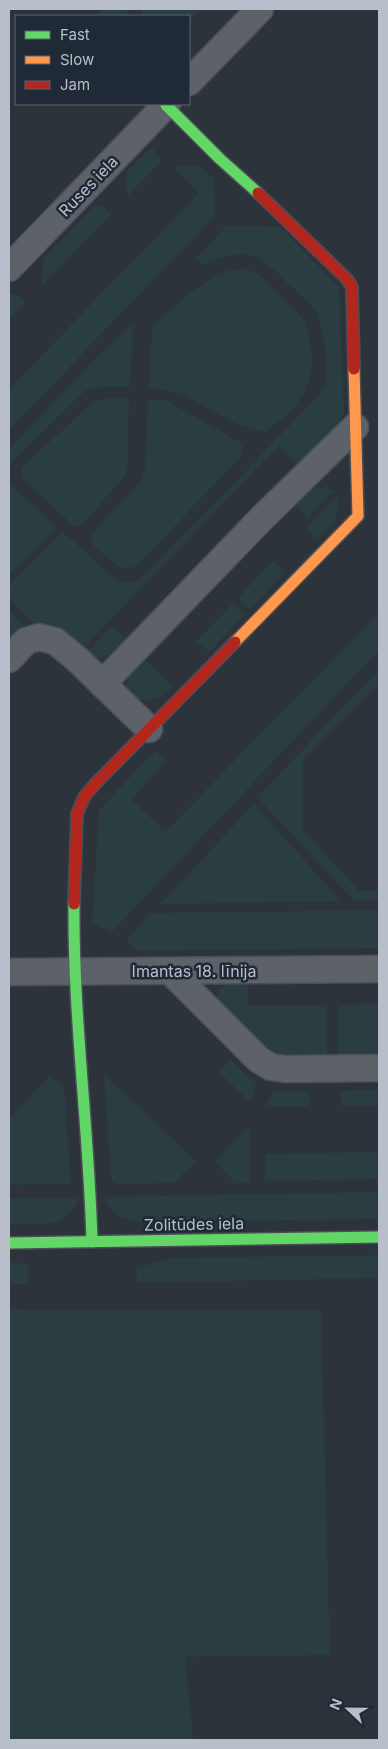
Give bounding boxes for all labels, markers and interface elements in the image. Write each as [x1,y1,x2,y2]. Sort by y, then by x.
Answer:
legend [15,15,190,105]
text: Fast [60,25,90,44]
text: Slow [60,50,94,69]
text: Jam [60,75,90,94]
street label: Ruses iela [54,152,122,220]
street label: Imantas 18. līnija [132,961,256,981]
street label: Zolitūdes iela [144,1213,244,1235]
north arrow [323,1684,373,1734]
text: N [326,1696,345,1712]

